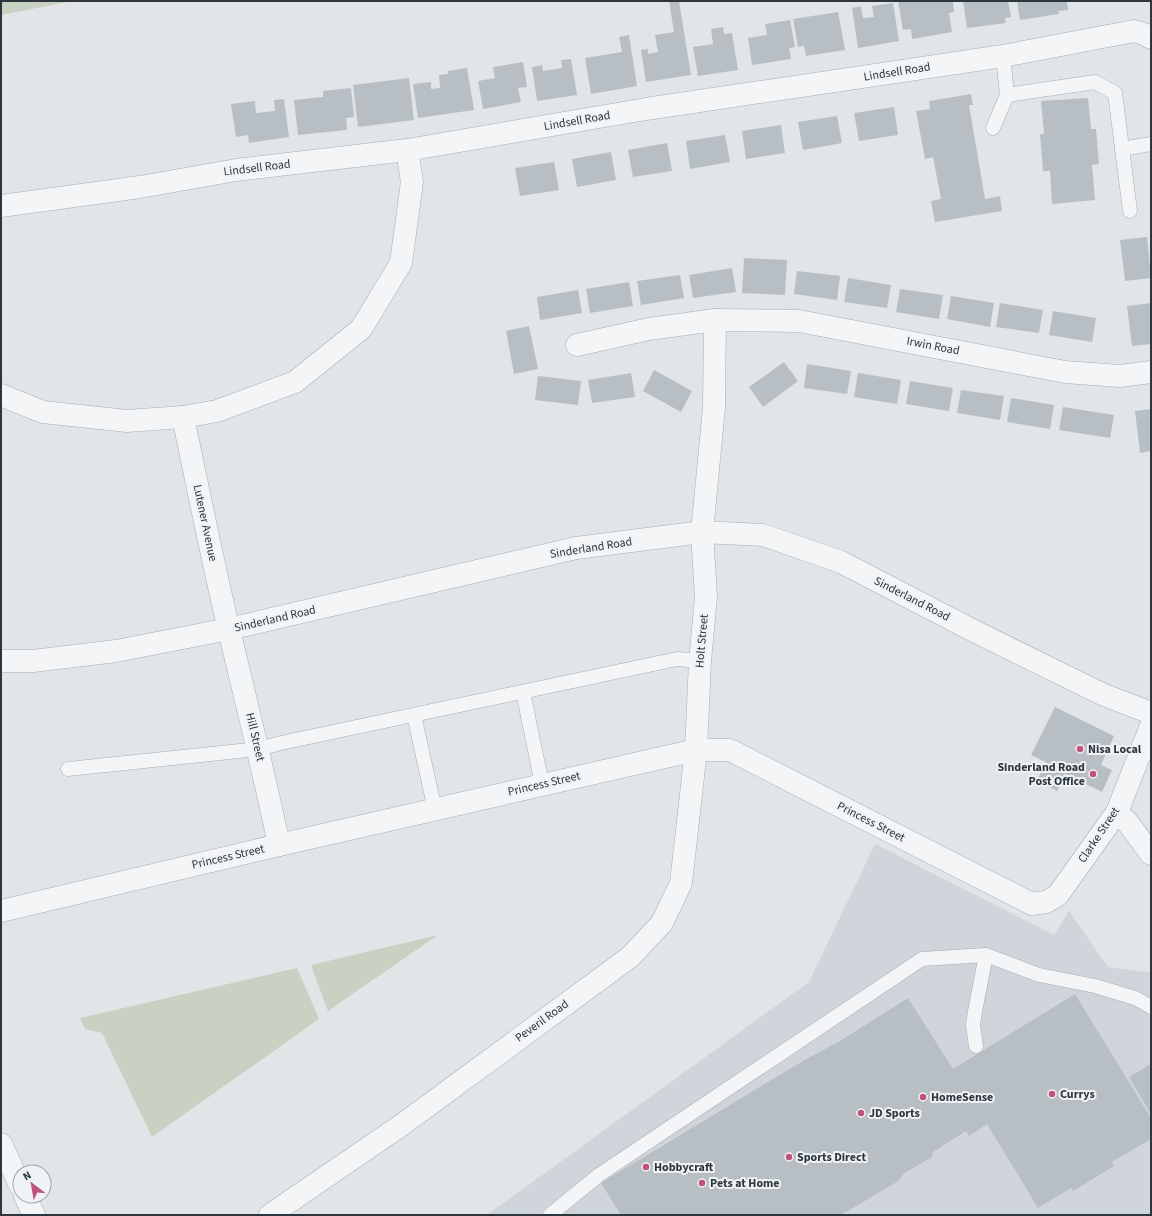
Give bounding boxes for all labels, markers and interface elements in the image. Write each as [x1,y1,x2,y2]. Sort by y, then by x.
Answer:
street label: Lindsell Road [862,58,932,86]
street label: Lindsell Road [542,107,612,135]
street label: Lindsell Road [223,155,291,181]
street label: Irwin Road [905,333,961,359]
street label: Lutener Avenue [189,483,221,563]
street label: Sinderland Road [549,533,633,563]
street label: Sinderland Road [871,573,953,625]
street label: Sinderland Road [233,601,317,637]
street label: Holt Street [691,613,713,669]
street label: Hill Street [241,711,269,763]
place label: Nisa Local [1088,741,1142,758]
marker: Nisa Local [1075,744,1085,754]
place label: Sinderland Road Post Office [997,759,1085,790]
street label: Princess Street [506,767,582,801]
marker: Sinderland Road Post Office [1088,769,1098,779]
street label: Princess Street [834,798,908,846]
street label: Clarke Street [1074,804,1124,866]
street label: Princess Street [190,840,266,874]
street label: Peveril Road [512,996,572,1046]
place label: Currys [1060,1086,1095,1103]
place label: HomeSense [931,1089,993,1106]
marker: Currys [1047,1089,1057,1099]
marker: HomeSense [918,1092,928,1102]
place label: JD Sports [869,1105,920,1122]
marker: JD Sports [856,1108,866,1118]
place label: Sports Direct [797,1149,866,1166]
marker: Sports Direct [784,1152,794,1162]
place label: Hobbycraft [654,1159,714,1176]
marker: Hobbycraft [641,1162,651,1172]
north arrow [12,1164,52,1204]
text: N [20,1168,34,1184]
place label: Pets at Home [710,1175,780,1192]
marker: Pets at Home [697,1178,707,1188]

